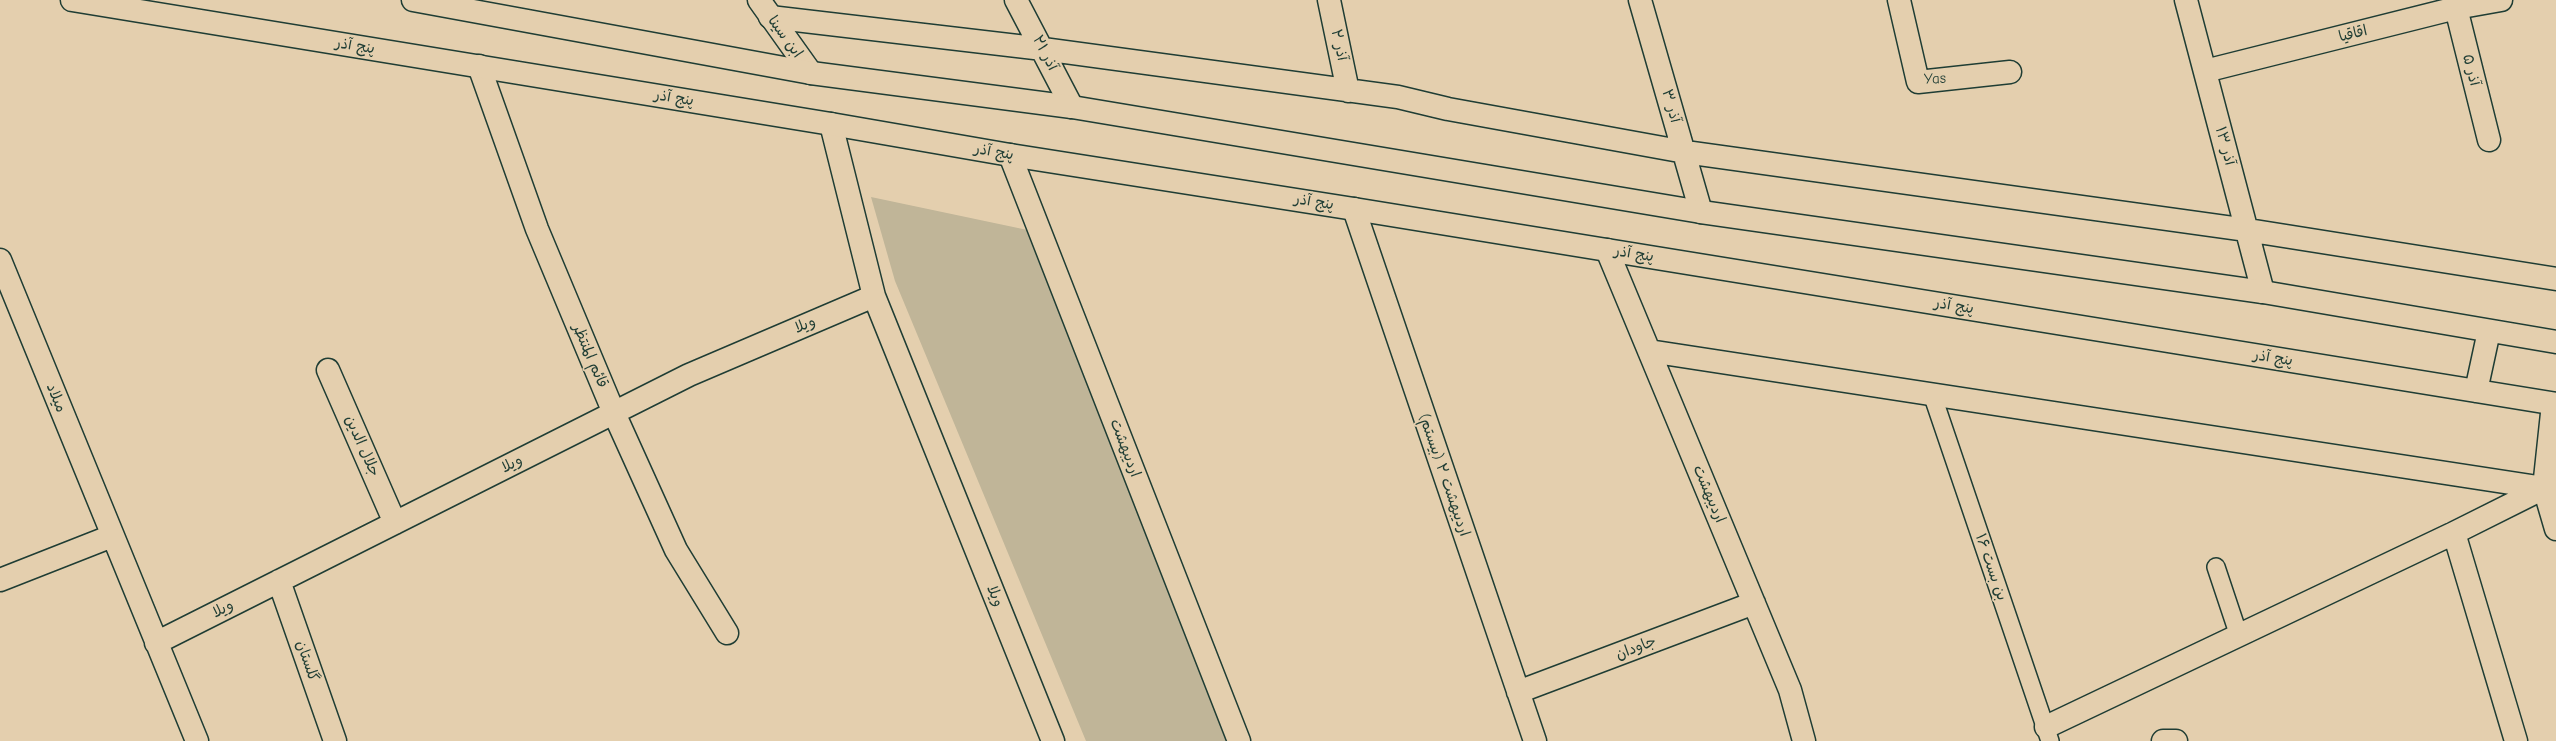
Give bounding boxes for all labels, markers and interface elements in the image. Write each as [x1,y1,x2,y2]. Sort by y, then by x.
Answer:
street label: ابن سینا [764,12,806,62]
street label: اقاقیا [2337,22,2369,46]
street label: آذر ۲ [1327,28,1351,62]
street label: آذر ۲۱ [1029,32,1061,74]
street label: پنج آذر [334,34,376,58]
street label: آذر ۵ [2458,52,2484,88]
street label: Yas [1924,69,1946,89]
street label: پنج آذر [653,86,695,110]
street label: آذر ۳ [1658,87,1684,125]
street label: ۱۳ آذر [2211,125,2239,167]
street label: پنج آذر [973,140,1015,164]
street label: پنج آذر [1293,190,1335,214]
street label: پنج آذر [1613,242,1655,266]
street label: پنج آذر [1933,294,1975,318]
street label: ویلا [792,313,818,337]
street label: قائم المنتظر [568,321,612,391]
street label: پنج آذر [2252,346,2294,370]
street label: میلاد [42,381,70,415]
street label: اردیبهشت ۲ (بیستم) [1415,411,1473,539]
street label: جلال الدین [341,413,383,479]
street label: اردیبهشت [1106,416,1144,480]
street label: ویلا [498,451,526,477]
street label: اردیبهشت [1689,463,1729,525]
street label: بن بست ۱۶ [1971,531,2011,603]
street label: ویلا [983,583,1007,609]
street label: ویلا [209,596,237,622]
street label: جاودان [1613,632,1659,664]
street label: گلستان [292,638,322,684]

